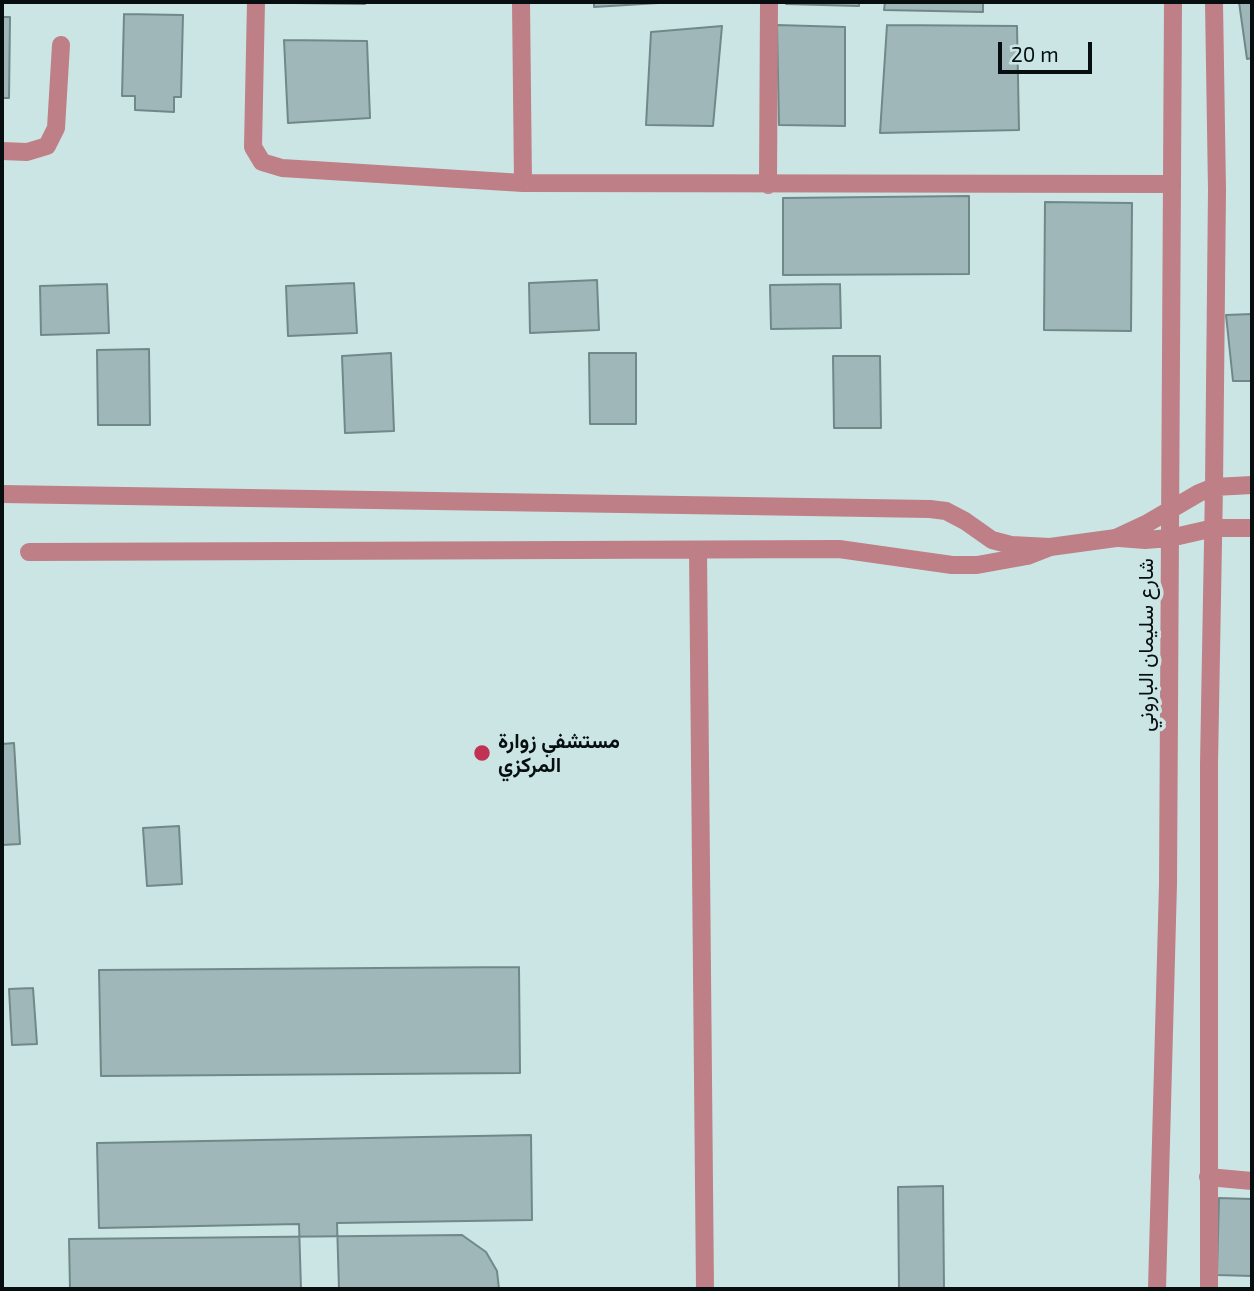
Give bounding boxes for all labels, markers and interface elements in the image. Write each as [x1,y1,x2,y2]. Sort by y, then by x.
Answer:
scale bar [1002,28,1096,72]
text: 20 m [1011,41,1059,66]
street label: شارع سليمان الباروني [1133,558,1159,732]
place label: مستشفي زوارة المركزي [498,728,620,778]
marker: مستشفي زوارة المركزي [472,743,492,763]

